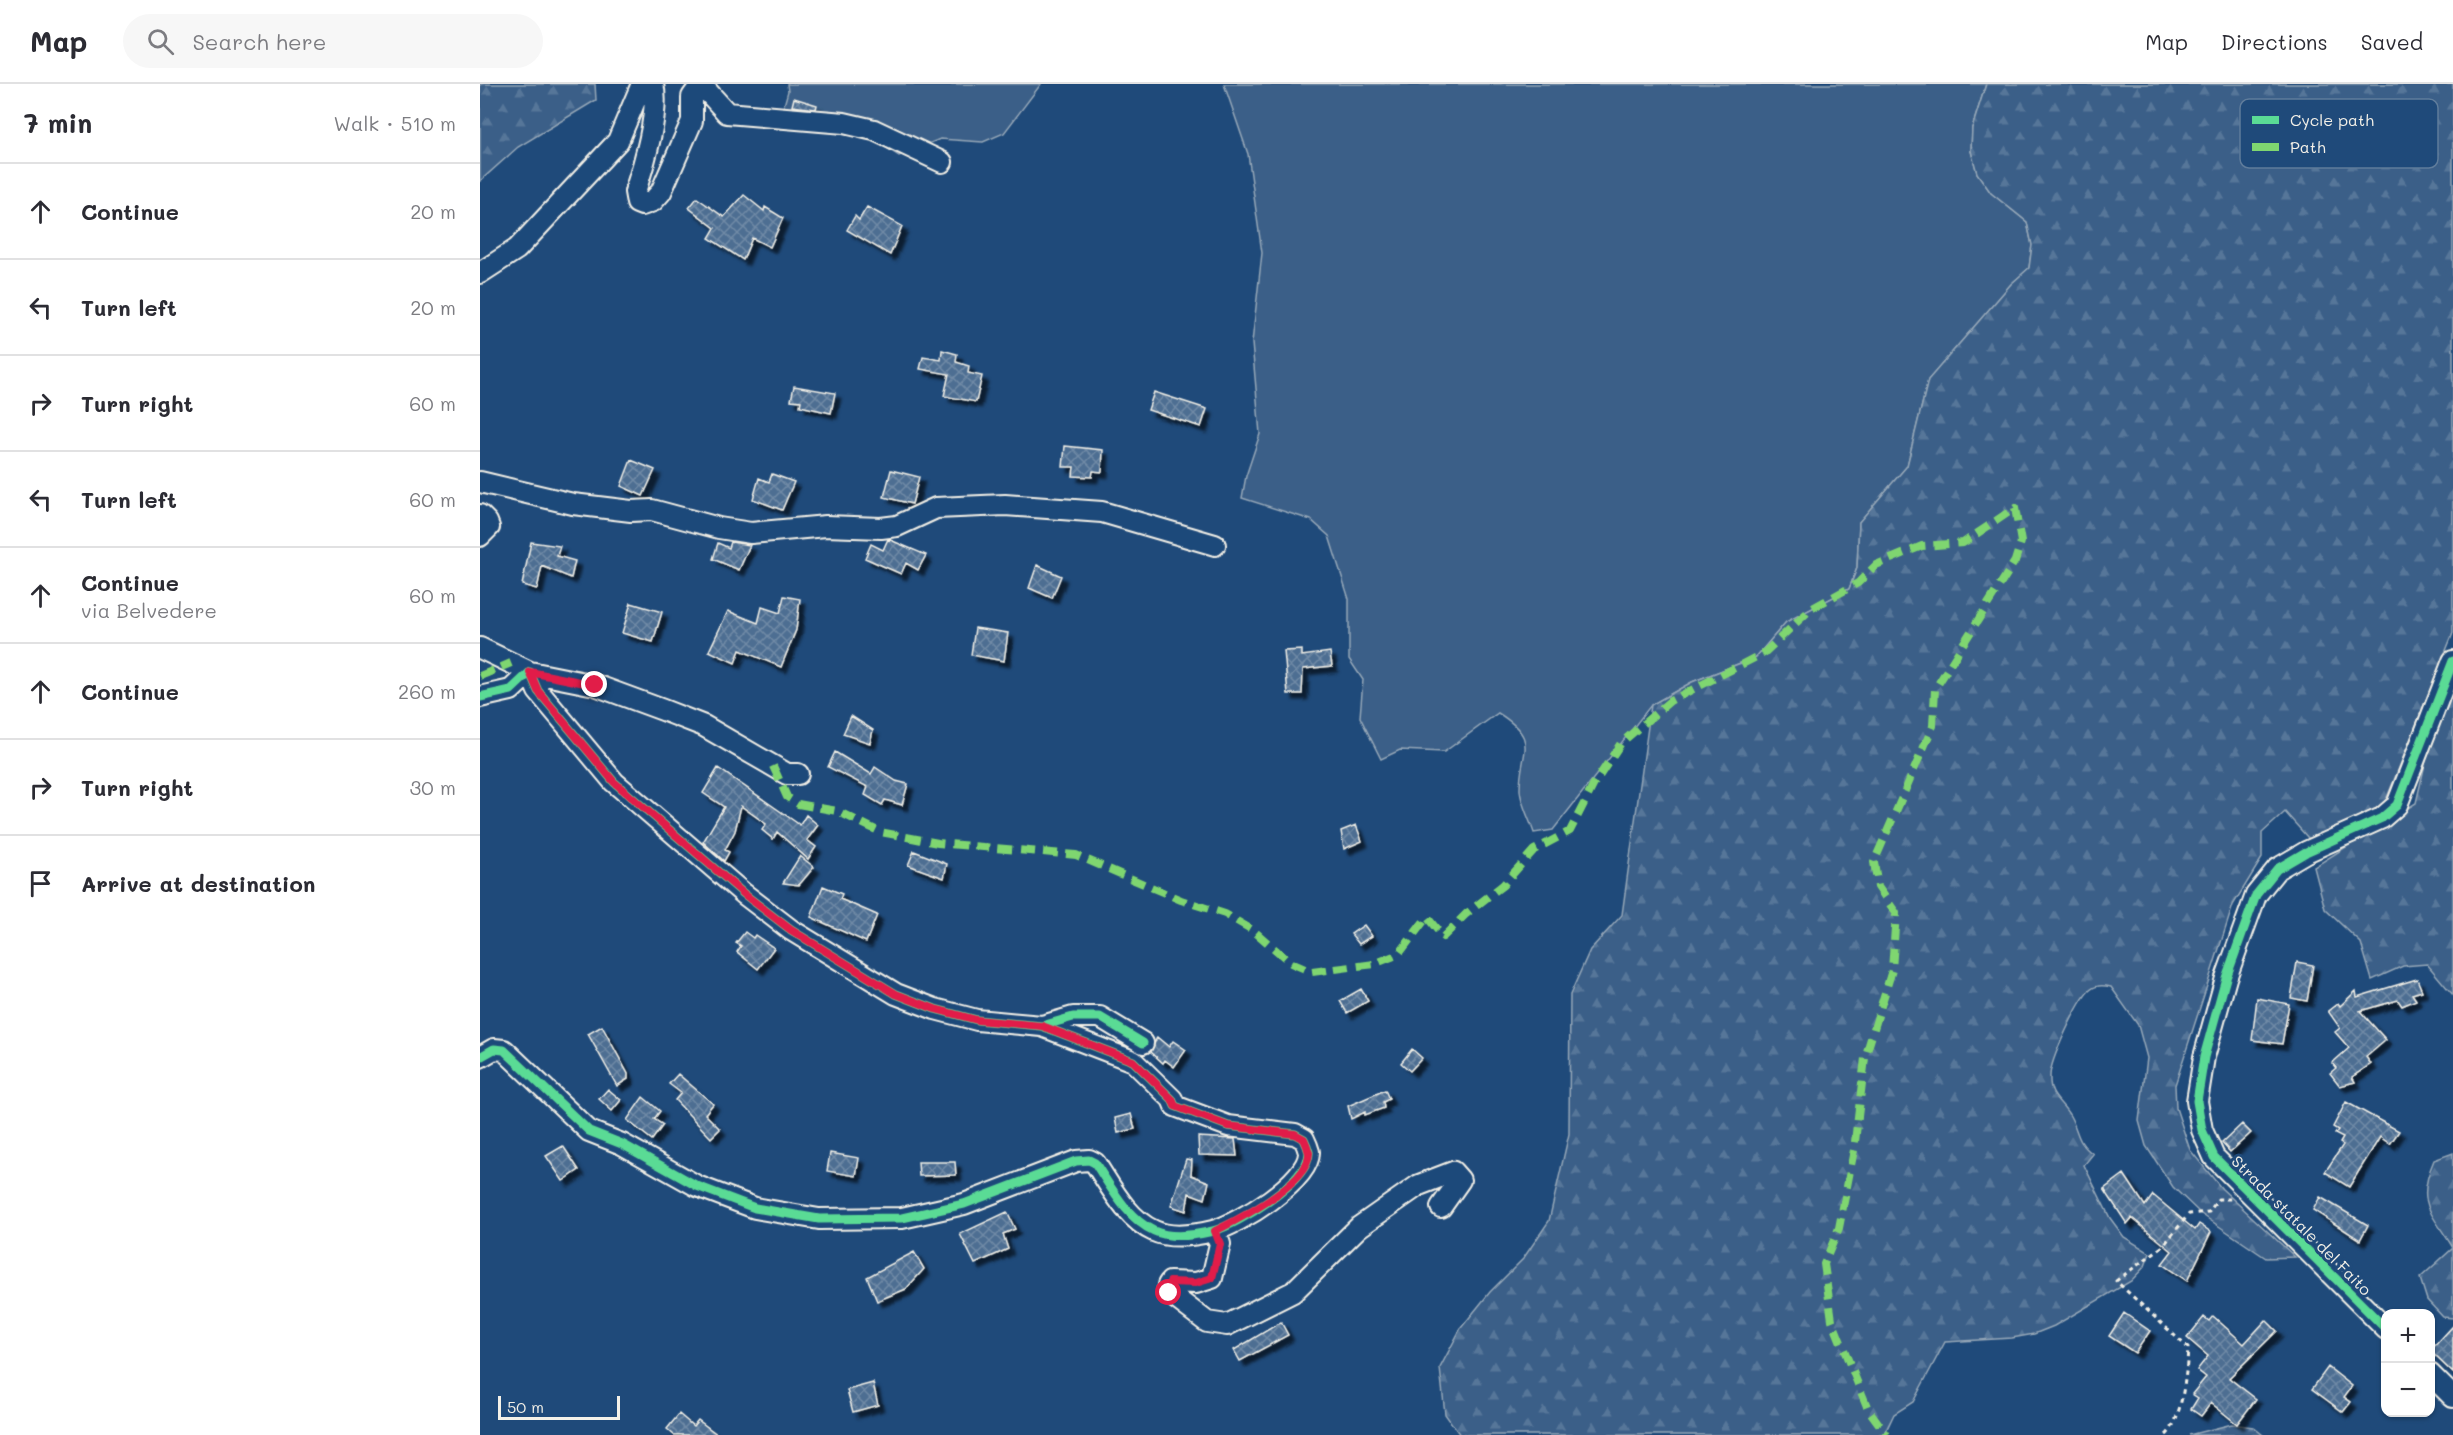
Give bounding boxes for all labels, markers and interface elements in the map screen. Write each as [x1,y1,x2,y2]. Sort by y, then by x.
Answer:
search box [123,14,543,68]
text: Map [30,23,87,59]
icon: search [144,25,177,58]
text: Search here [192,27,326,56]
text: Map [2145,28,2188,55]
text: Directions [2221,28,2328,55]
text: Saved [2361,28,2423,55]
legend [2240,99,2438,168]
text: 7 min [24,106,92,140]
text: Cycle path [2290,109,2374,130]
text: Walk · 510 m [334,110,456,136]
text: Path [2290,136,2326,157]
icon: ahead [24,195,57,228]
text: Continue [81,197,179,226]
text: 20 m [410,198,456,224]
icon: left [24,291,57,324]
text: Turn left [81,293,177,322]
text: 20 m [410,294,456,320]
icon: right [24,387,57,420]
text: Turn right [81,389,193,418]
text: 60 m [409,390,456,416]
icon: left [24,483,57,516]
text: Turn left [81,485,177,514]
text: 60 m [409,486,456,512]
text: Continue [81,568,179,597]
icon: ahead [24,579,57,612]
text: 60 m [409,582,456,608]
text: via Belvedere [81,597,217,623]
route end [581,671,607,697]
icon: ahead [24,675,57,708]
text: Continue [81,677,179,706]
text: 260 m [398,678,456,704]
icon: right [24,771,57,804]
text: Turn right [81,773,193,802]
text: 30 m [410,774,456,800]
icon: arrive [24,867,57,900]
text: Arrive at destination [81,869,316,898]
street label: Strada statale del Faito [2228,1151,2376,1299]
route start [1155,1279,1181,1305]
map controls [2381,1309,2435,1417]
button: + [2381,1309,2435,1363]
button: − [2381,1363,2435,1417]
scale bar [498,1393,620,1420]
text: 50 m [507,1396,544,1417]

